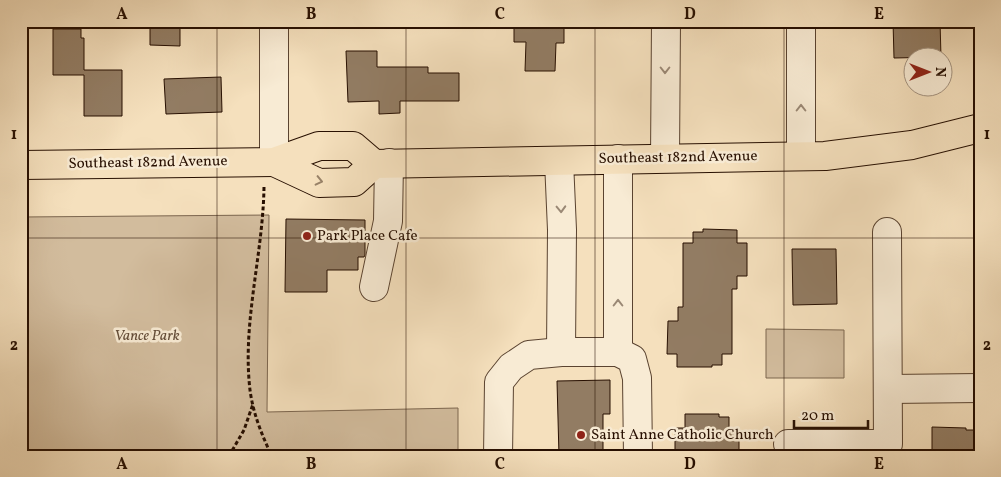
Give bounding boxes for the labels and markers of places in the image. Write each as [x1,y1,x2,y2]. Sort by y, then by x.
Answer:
place label: Park Place Cafe [317,226,418,247]
marker: Park Place Cafe [301,230,313,242]
place label: Saint Anne Catholic Church [591,425,774,446]
marker: Saint Anne Catholic Church [575,429,587,441]

